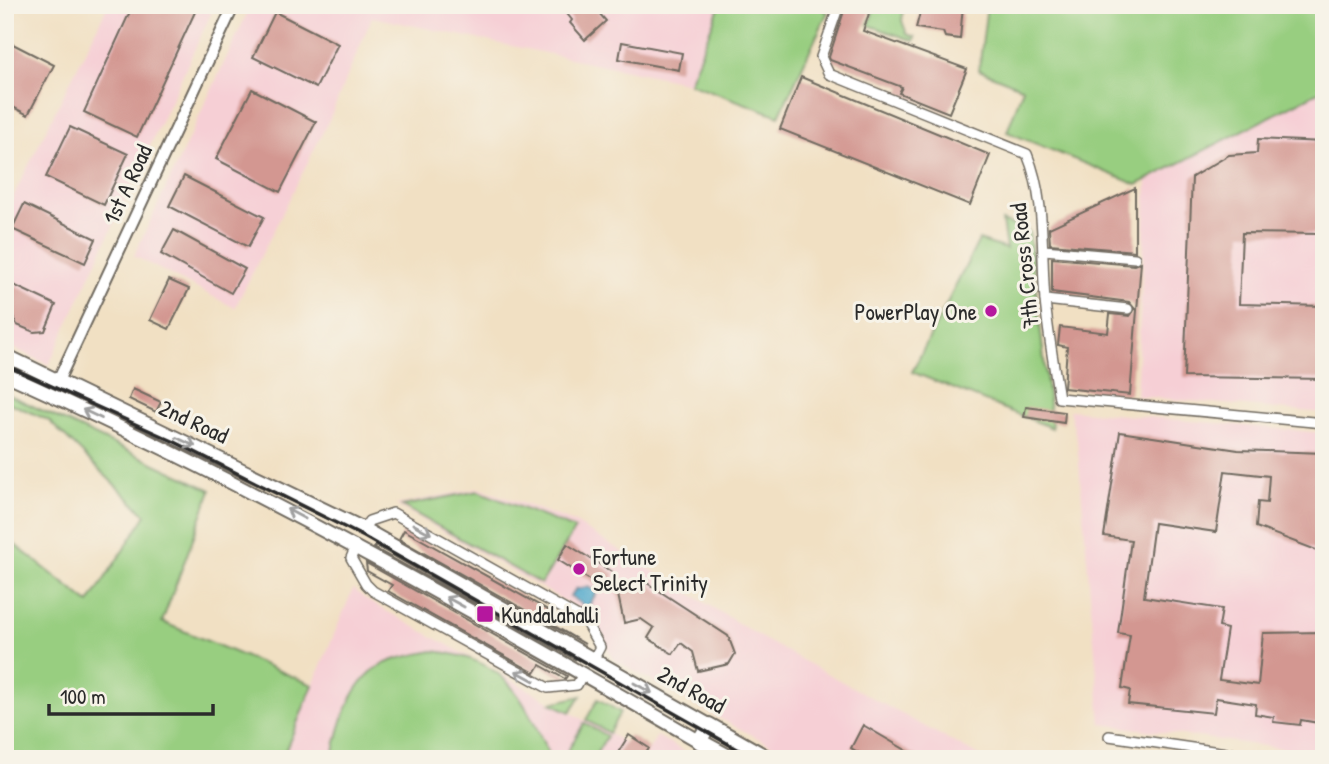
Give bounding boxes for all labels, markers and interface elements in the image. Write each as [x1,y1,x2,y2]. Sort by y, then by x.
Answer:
street label: 1st A Road [95,139,159,229]
street label: 7th Cross Road [1002,202,1046,330]
place label: PowerPlay One [854,296,977,327]
marker: PowerPlay One [983,303,999,319]
street label: 2nd Road [154,392,234,451]
one-way arrow [82,407,103,420]
one-way arrow [175,436,196,450]
one-way arrow [286,507,307,521]
one-way arrow [412,522,432,536]
place label: Fortune Select Trinity [592,541,708,598]
marker: Fortune Select Trinity [571,561,587,577]
one-way arrow [445,595,466,608]
place label: Kundalahalli [501,599,600,630]
marker: Kundalahalli [475,604,495,624]
street label: 2nd Road [653,658,732,720]
one-way arrow [515,669,535,683]
scale bar [49,673,214,717]
text: 100 m [60,682,106,711]
one-way arrow [632,682,653,695]

